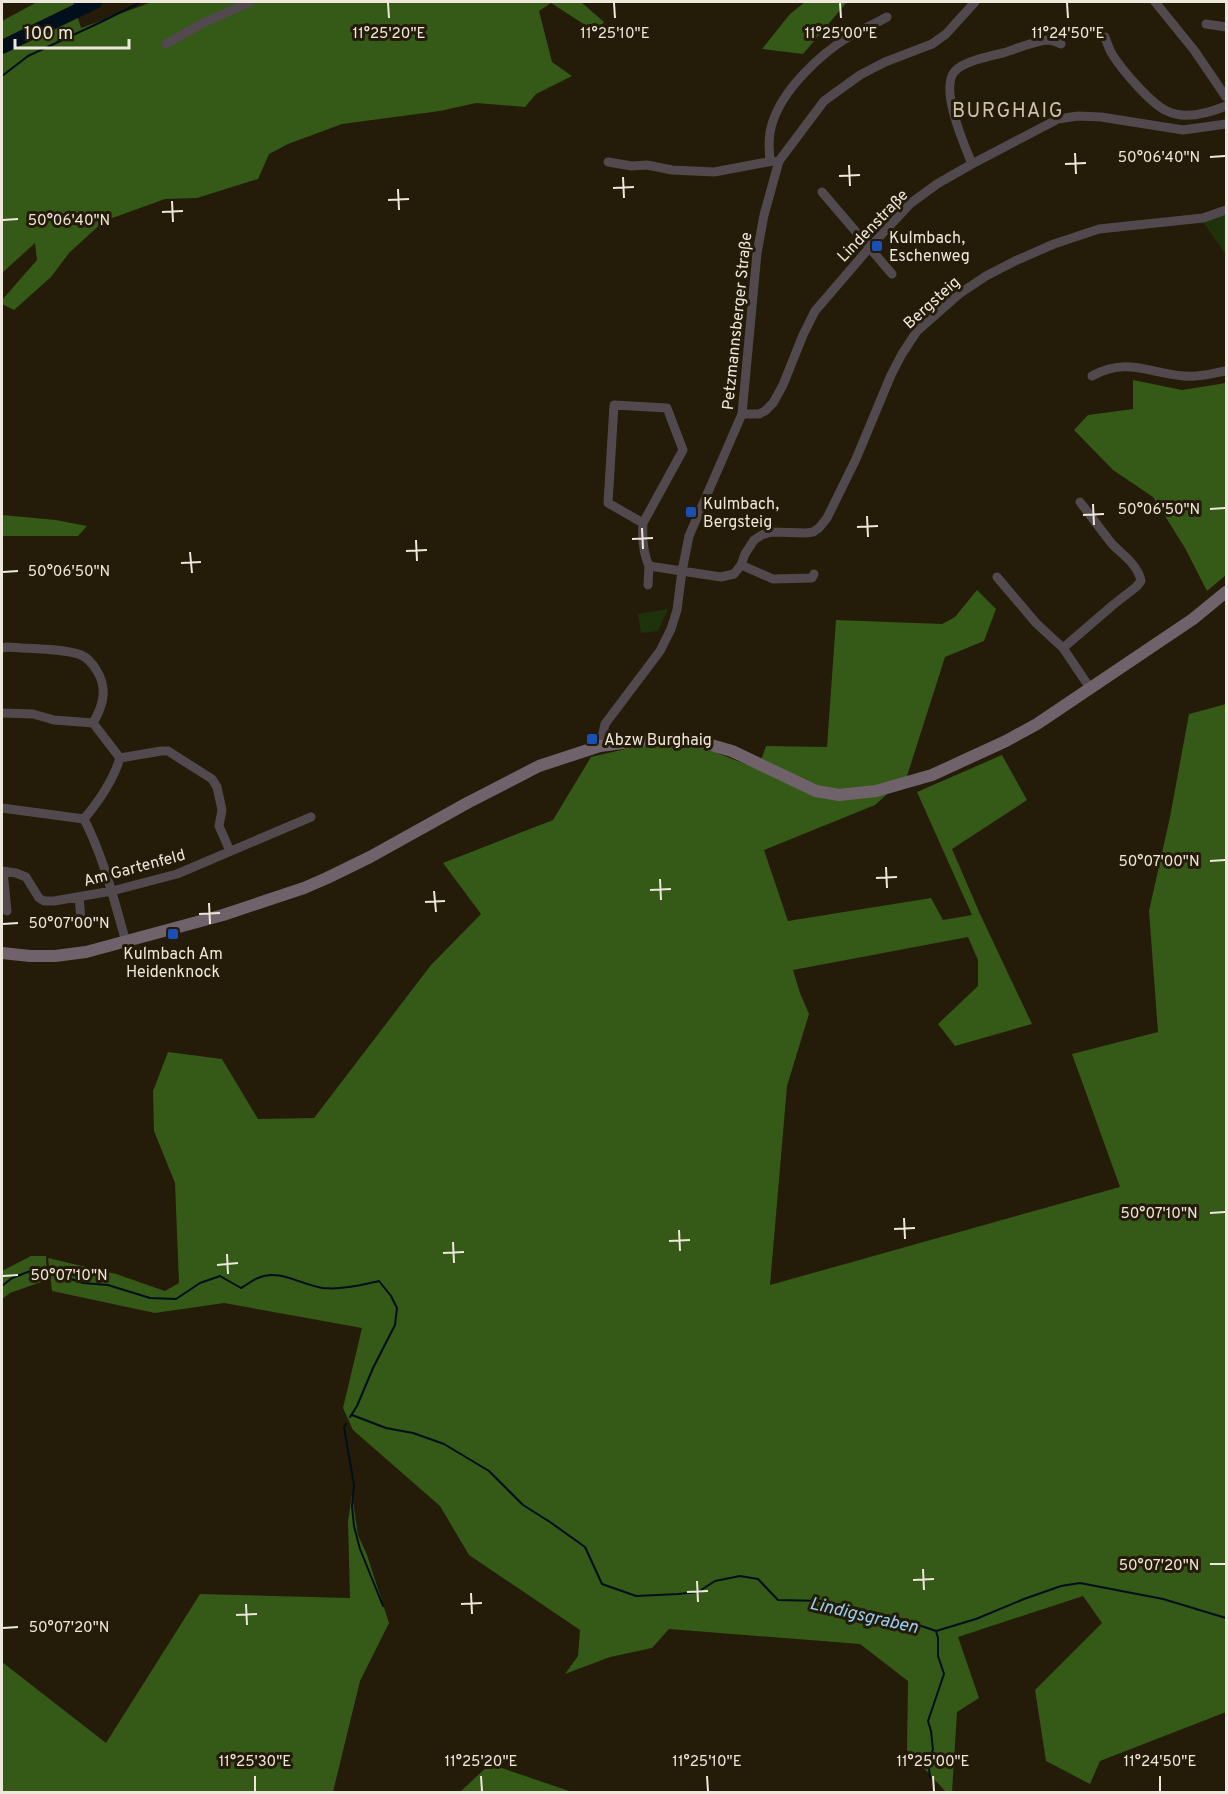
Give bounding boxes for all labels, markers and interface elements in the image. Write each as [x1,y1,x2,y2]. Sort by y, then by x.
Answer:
scale bar [15,12,129,50]
text: 100 m [24,23,73,46]
text: 11°25'20"E [353,25,425,44]
text: 11°25'10"E [580,25,650,44]
text: 11°25'00"E [804,25,878,44]
text: 11°24'50"E [1032,25,1104,44]
district label: BURGHAIG [952,99,1064,125]
text: 50°06'40"N [1118,149,1200,168]
street label: Lindenstraße [834,186,913,267]
text: 50°06'40"N [28,212,110,231]
place label: Kulmbach, Eschenweg [889,229,970,267]
street label: Petzmannsberger Straße [719,231,757,411]
marker: Kulmbach, Eschenweg [870,239,884,253]
street label: Bergsteig [900,273,965,334]
place label: Kulmbach, Bergsteig [703,495,779,533]
text: 50°06'50"N [1118,501,1200,520]
marker: Kulmbach, Bergsteig [684,505,698,519]
text: 50°06'50"N [28,563,110,582]
place label: Abzw Burghaig [604,731,712,751]
marker: Abzw Burghaig [585,732,599,746]
street label: Am Gartenfeld [81,846,188,892]
text: 50°07'00"N [1118,853,1200,872]
text: 50°07'00"N [28,915,110,934]
marker: Kulmbach Am Heidenknock [166,927,180,941]
place label: Kulmbach Am Heidenknock [123,945,223,983]
text: 50°07'10"N [1120,1205,1198,1224]
text: 50°07'10"N [30,1267,108,1286]
text: 50°07'20"N [1119,1557,1199,1576]
water label: Lindigsgraben [807,1593,920,1640]
text: 50°07'20"N [29,1619,109,1638]
text: 11°25'30"E [219,1753,291,1772]
text: 11°25'20"E [445,1753,517,1772]
text: 11°25'10"E [672,1753,742,1772]
text: 11°25'00"E [896,1753,970,1772]
text: 11°24'50"E [1124,1753,1196,1772]

